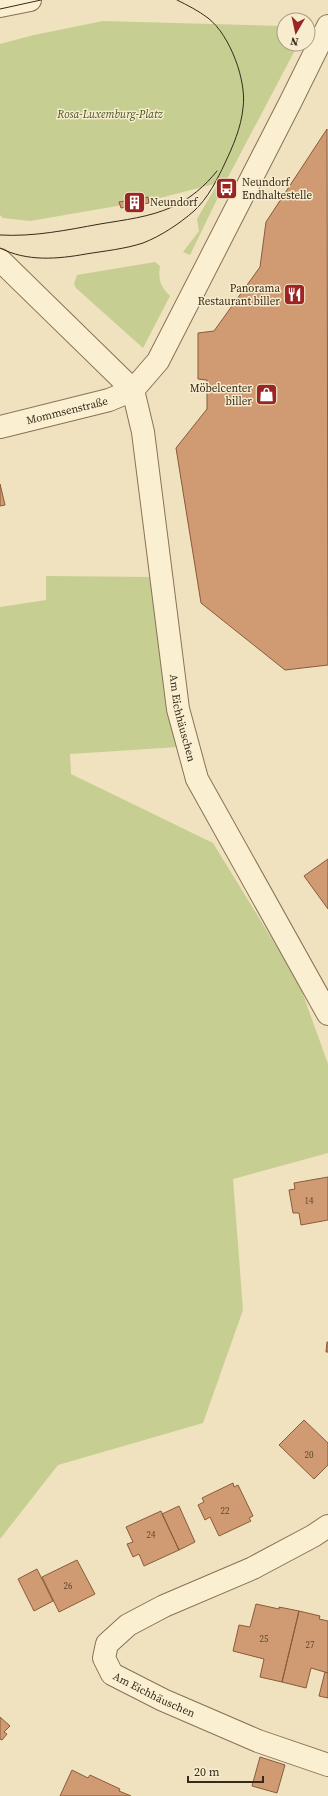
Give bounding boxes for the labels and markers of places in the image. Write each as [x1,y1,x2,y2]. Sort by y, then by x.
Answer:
bus stop icon: Neundorf Endhaltestelle [213,175,239,201]
place label: Neundorf Endhaltestelle [242,175,313,203]
building icon: Neundorf [121,189,147,215]
place label: Neundorf [150,195,199,210]
place label: Panorama Restaurant biller [198,281,280,309]
restaurant icon: Panorama Restaurant biller [282,281,308,307]
place label: Möbelcenter biller [190,381,252,409]
shop icon: Möbelcenter biller [254,381,280,407]

